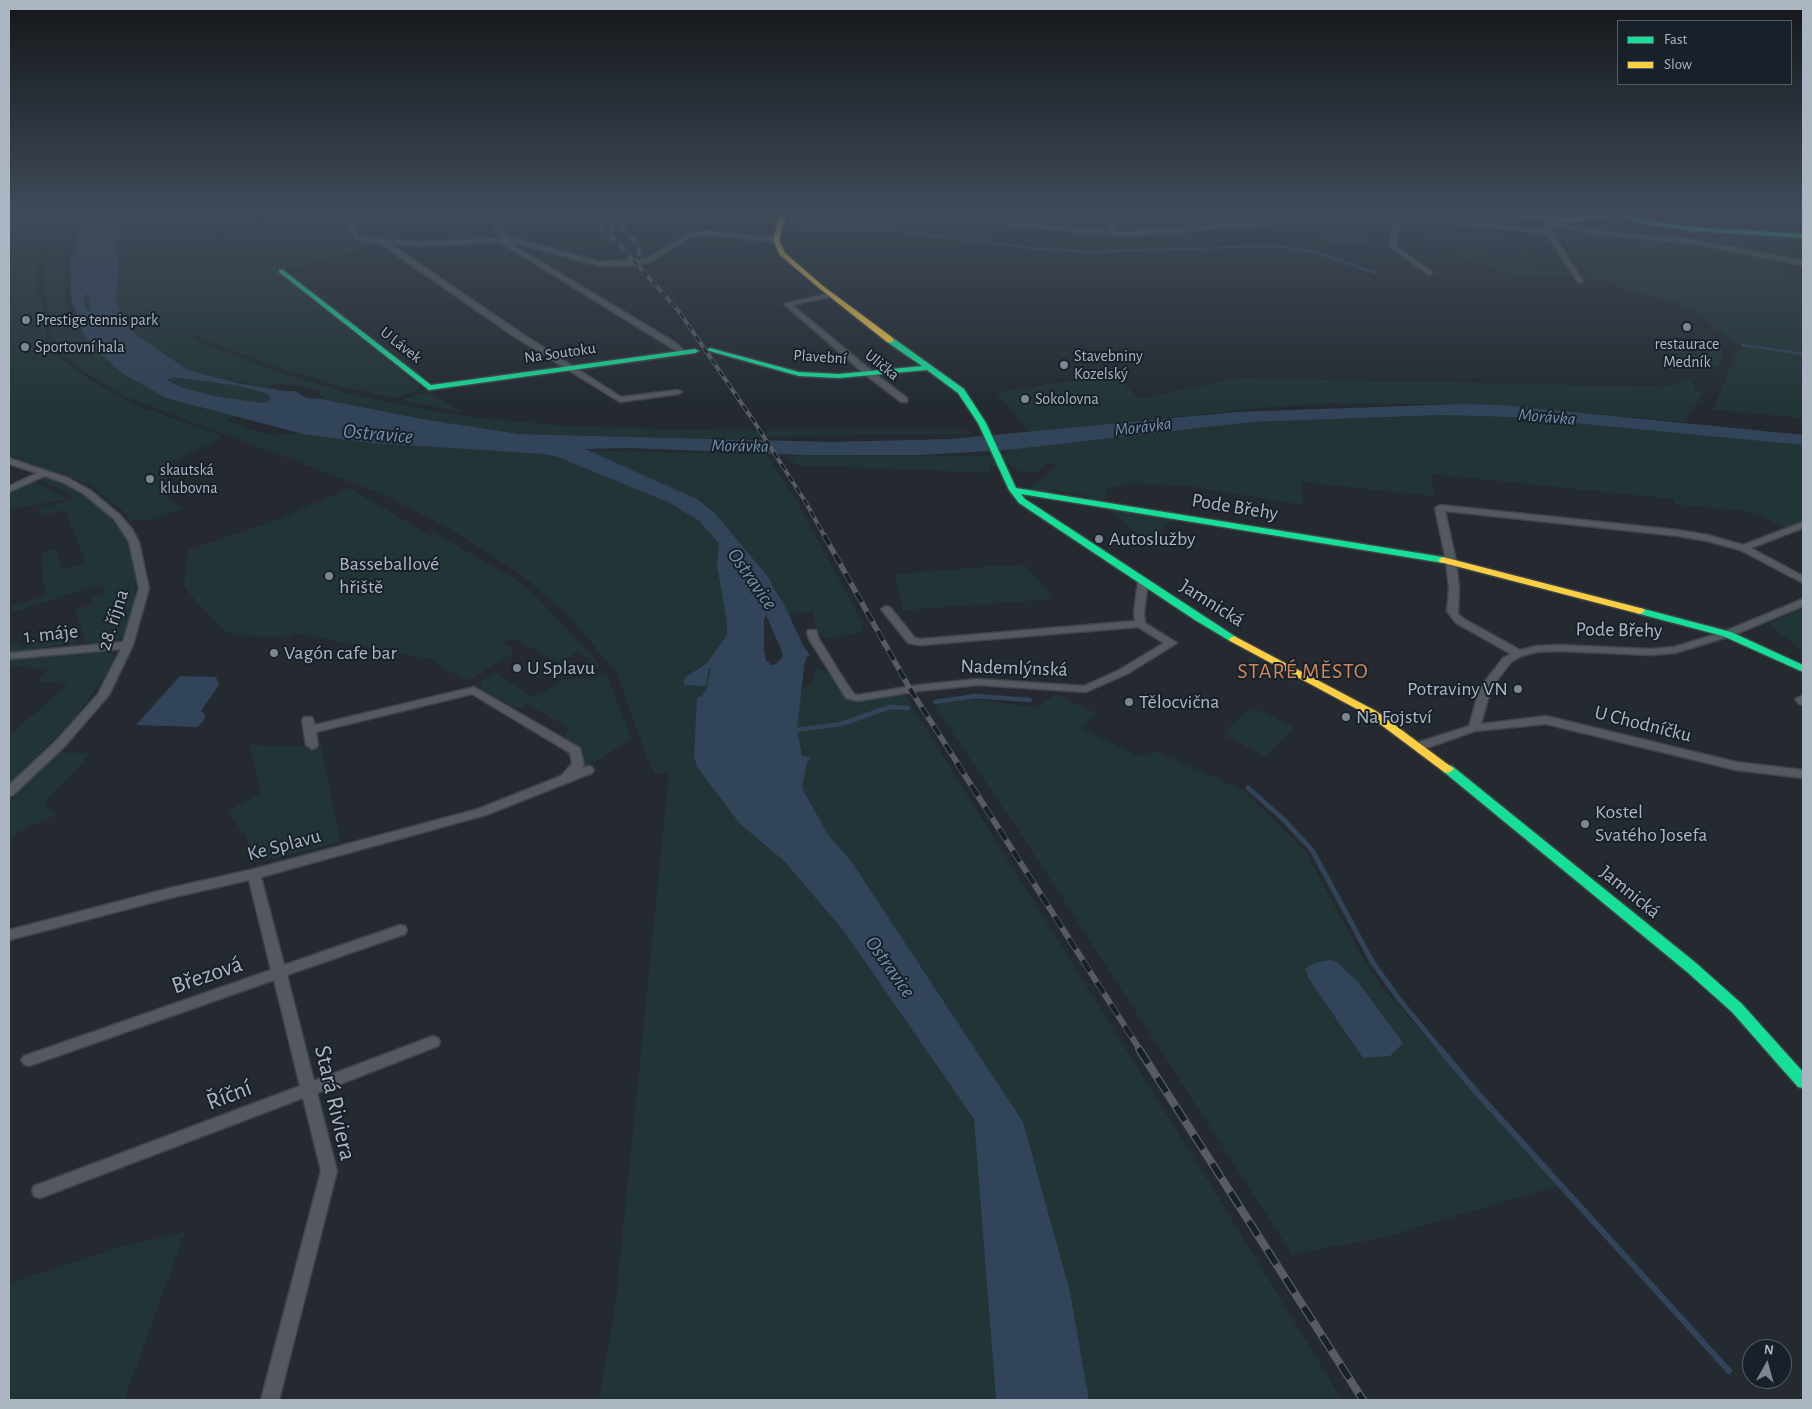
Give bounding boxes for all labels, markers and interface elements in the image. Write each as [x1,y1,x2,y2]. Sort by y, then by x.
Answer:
legend [1617,20,1792,85]
text: Fast [1664,32,1687,47]
text: Slow [1664,57,1692,72]
place label: Prestige tennis park [36,310,158,330]
marker: Prestige tennis park [20,314,32,326]
marker: restaurace Medník [1681,321,1693,333]
street label: U Lávek [376,323,426,367]
place label: restaurace Medník [1655,334,1719,372]
place label: Sportovní hala [35,337,125,357]
street label: Na Soutoku [523,338,597,368]
marker: Sportovní hala [19,341,31,353]
street label: Ulička [861,345,903,385]
street label: Plavební [793,346,847,368]
place label: Stavebniny Kozelský [1074,346,1143,384]
marker: Stavebniny Kozelský [1058,359,1070,371]
place label: Sokolovna [1035,389,1099,409]
marker: Sokolovna [1019,393,1031,405]
water label: Morávka [1517,404,1577,430]
water label: Morávka [1113,413,1173,441]
water label: Ostravice [342,418,414,450]
water label: Morávka [711,435,769,457]
place label: skautská klubovna [160,460,218,498]
marker: skautská klubovna [144,473,156,485]
street label: Pode Břehy [1190,488,1280,526]
place label: Autoslužby [1109,527,1196,551]
marker: Autoslužby [1093,533,1105,545]
water label: Ostravice [722,543,782,615]
place label: Basseballové hřiště [339,552,439,599]
marker: Basseballové hřiště [323,570,335,582]
street label: Jamnická [1175,574,1249,632]
street label: 28. října [92,587,134,653]
street label: Pode Břehy [1575,617,1663,643]
street label: 1. máje [23,619,79,649]
place label: Vagón cafe bar [284,641,397,665]
marker: Vagón cafe bar [268,647,280,659]
street label: Nademlýnská [960,654,1068,682]
place label: U Splavu [527,656,595,680]
district label: STARÉ MĚSTO [1236,658,1370,684]
marker: U Splavu [511,662,523,674]
place label: Potraviny VN [1407,677,1508,701]
marker: Potraviny VN [1512,683,1524,695]
place label: Tělocvična [1139,690,1220,714]
marker: Tělocvična [1123,696,1135,708]
street label: U Chodníčku [1592,700,1694,748]
place label: Na Fojství [1356,705,1432,729]
marker: Na Fojství [1340,711,1352,723]
place label: Kostel Svatého Josefa [1595,800,1708,847]
marker: Kostel Svatého Josefa [1579,818,1591,830]
street label: Ke Splavu [245,824,323,866]
street label: Jamnická [1595,860,1665,924]
water label: Ostravice [860,931,920,1003]
street label: Březová [168,949,246,1001]
street label: Stará Riviera [308,1043,362,1163]
street label: Říční [202,1073,256,1117]
north arrow [1742,1339,1792,1389]
text: N [1763,1343,1774,1358]

